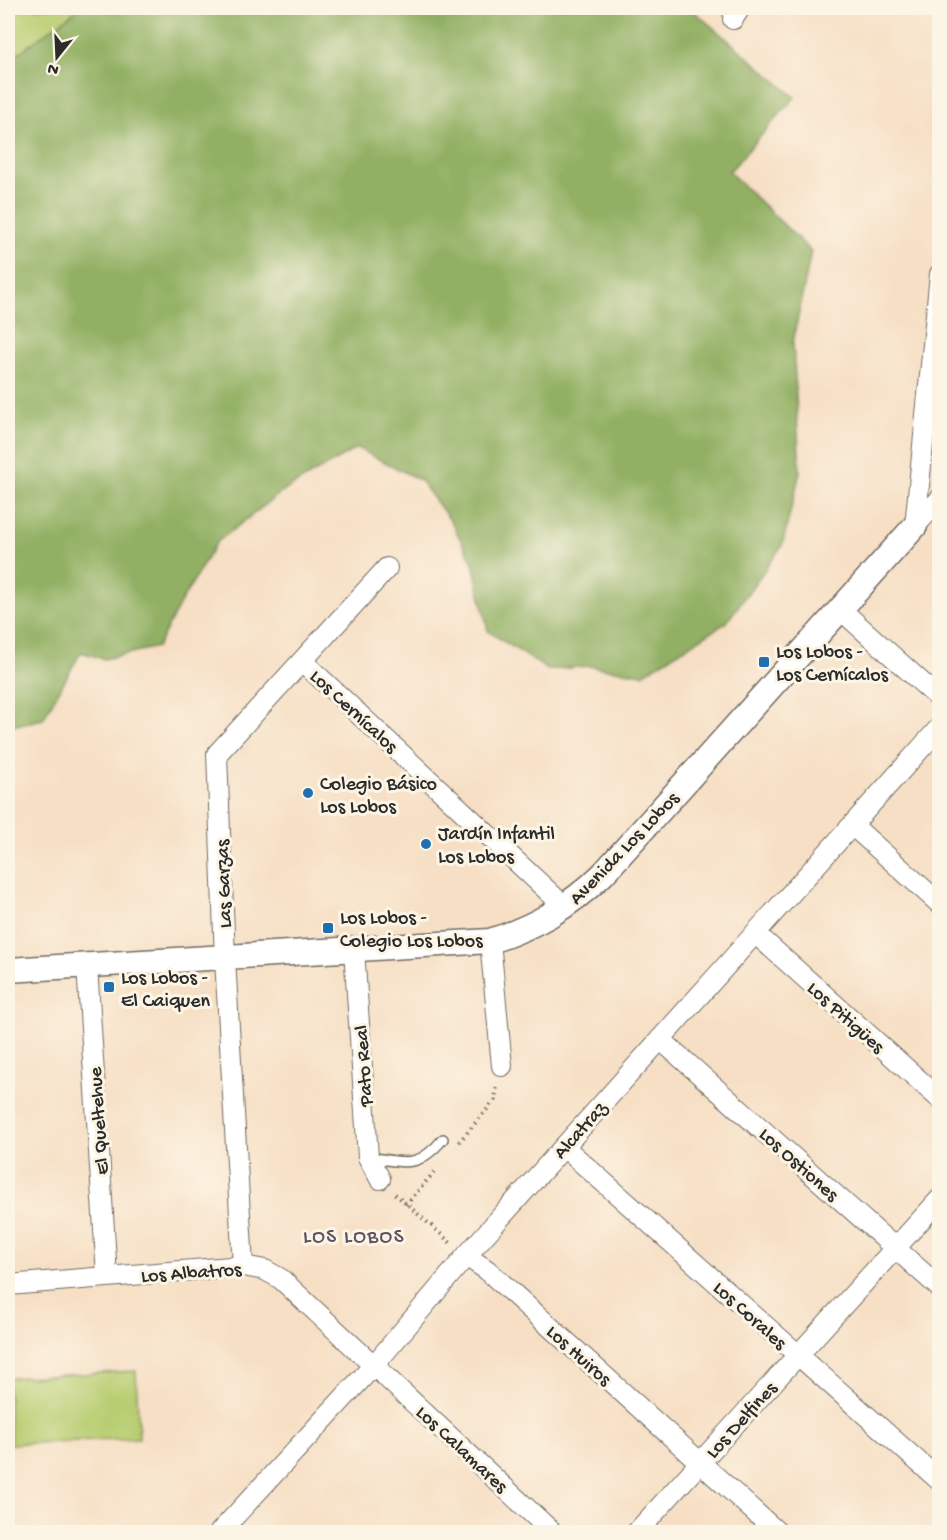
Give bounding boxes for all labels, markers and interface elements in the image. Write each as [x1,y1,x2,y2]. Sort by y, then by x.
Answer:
north arrow [27,27,87,87]
text: N [45,57,61,79]
place label: Los Lobos - Los Cernícalos [776,642,889,688]
marker: Los Lobos - Los Cernícalos [757,655,771,669]
street label: Los Cernícalos [304,666,402,760]
place label: Colegio Básico Los Lobos [320,774,437,820]
marker: Colegio Básico Los Lobos [301,786,315,800]
street label: Avenida Los Lobos [566,788,686,911]
place label: Jardín Infantil Los Lobos [438,824,555,870]
marker: Jardín Infantil Los Lobos [419,837,433,851]
street label: Las Garzas [212,839,239,929]
place label: Los Lobos - Colegio Los Lobos [340,908,483,954]
marker: Los Lobos - Colegio Los Lobos [321,921,335,935]
place label: Los Lobos - El Caiquen [121,968,211,1014]
street label: Los Pitigües [801,978,889,1060]
marker: Los Lobos - El Caiquen [102,980,116,994]
street label: Pato Real [351,1024,380,1108]
street label: El Queltehue [85,1065,116,1175]
street label: Alcatraz [550,1097,614,1165]
street label: Los Ostiones [753,1124,843,1208]
district label: LOS LOBOS [303,1226,405,1251]
street label: Los Albatros [140,1259,243,1289]
street label: Los Corales [707,1278,791,1356]
street label: Los Huiros [540,1321,615,1392]
street label: Los Delfines [702,1378,783,1464]
street label: Los Calamares [410,1402,512,1499]

